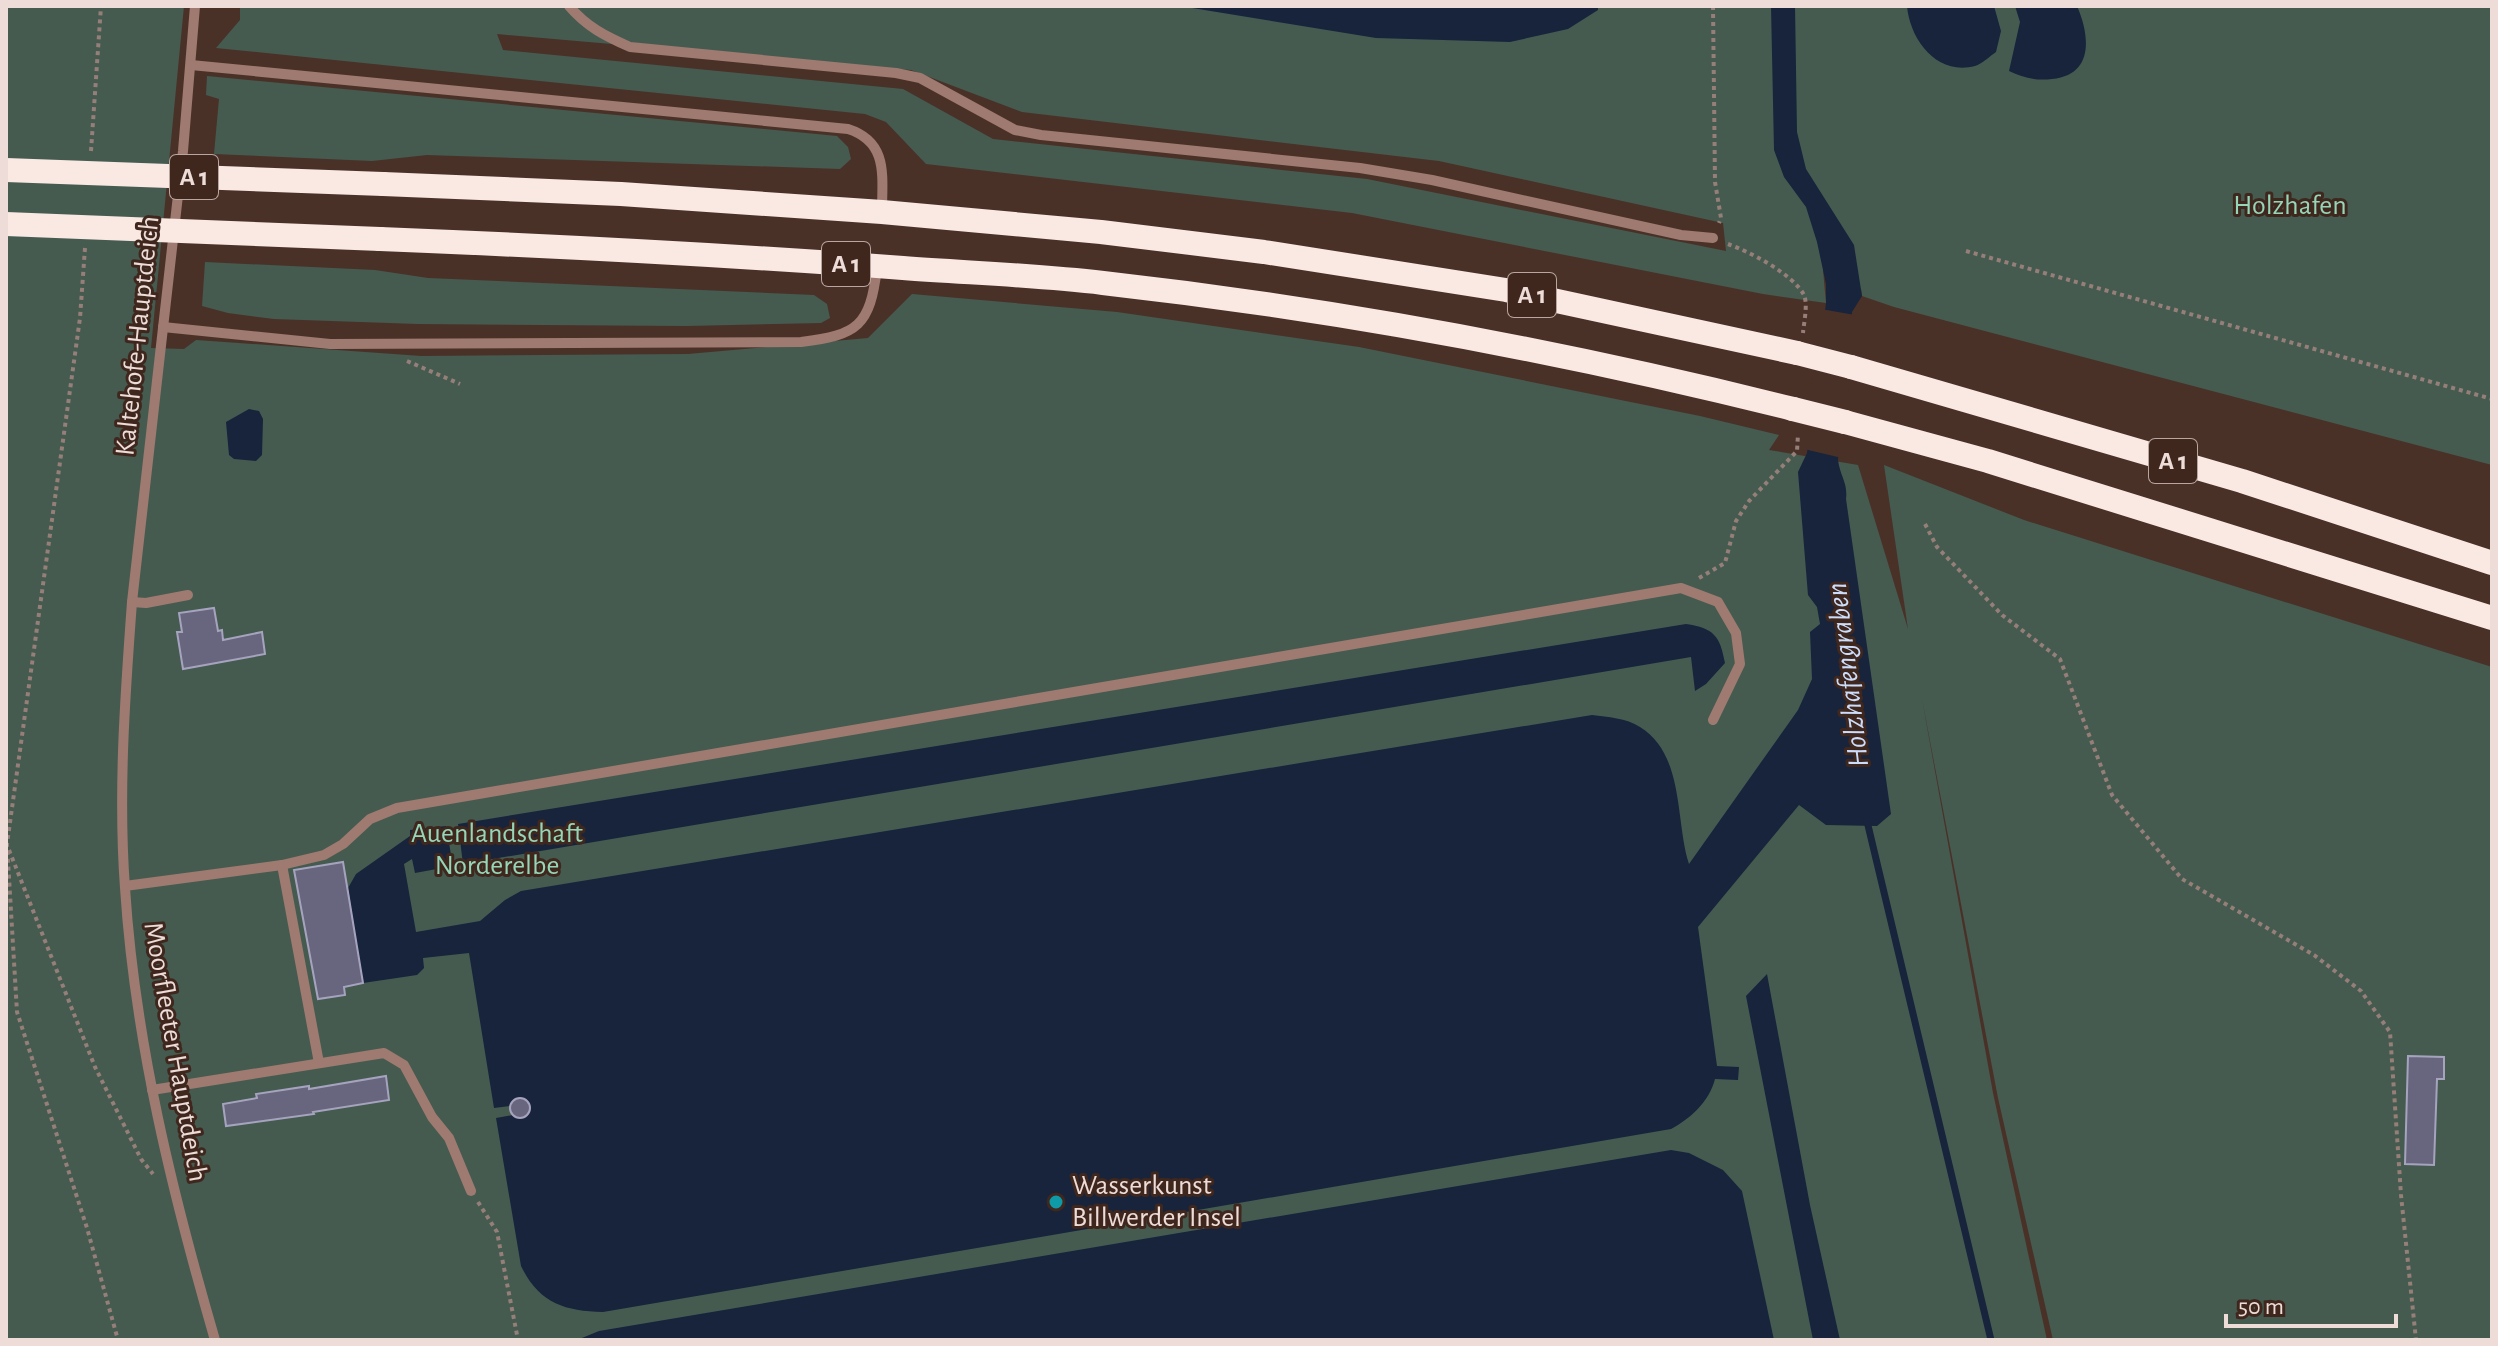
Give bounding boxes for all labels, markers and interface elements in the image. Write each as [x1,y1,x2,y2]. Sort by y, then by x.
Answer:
road number: A 1 [170,155,218,199]
park label: Holzhafen [2233,192,2347,220]
street label: Kaltehofe-Hauptdeich [111,215,165,457]
road number: A 1 [822,242,870,286]
road number: A 1 [1508,273,1556,317]
road number: A 1 [2149,439,2197,483]
water label: Holzhafengraben [1822,581,1874,769]
park label: Auenlandschaft Norderelbe [411,820,583,880]
street label: Moorfleeter Hauptdeich [138,920,212,1184]
place label: Wasserkunst Billwerder Insel [1072,1172,1241,1232]
marker: Wasserkunst Billwerder Insel [1047,1193,1065,1211]
scale bar [2226,1278,2396,1328]
text: 50 m [2238,1295,2284,1319]

